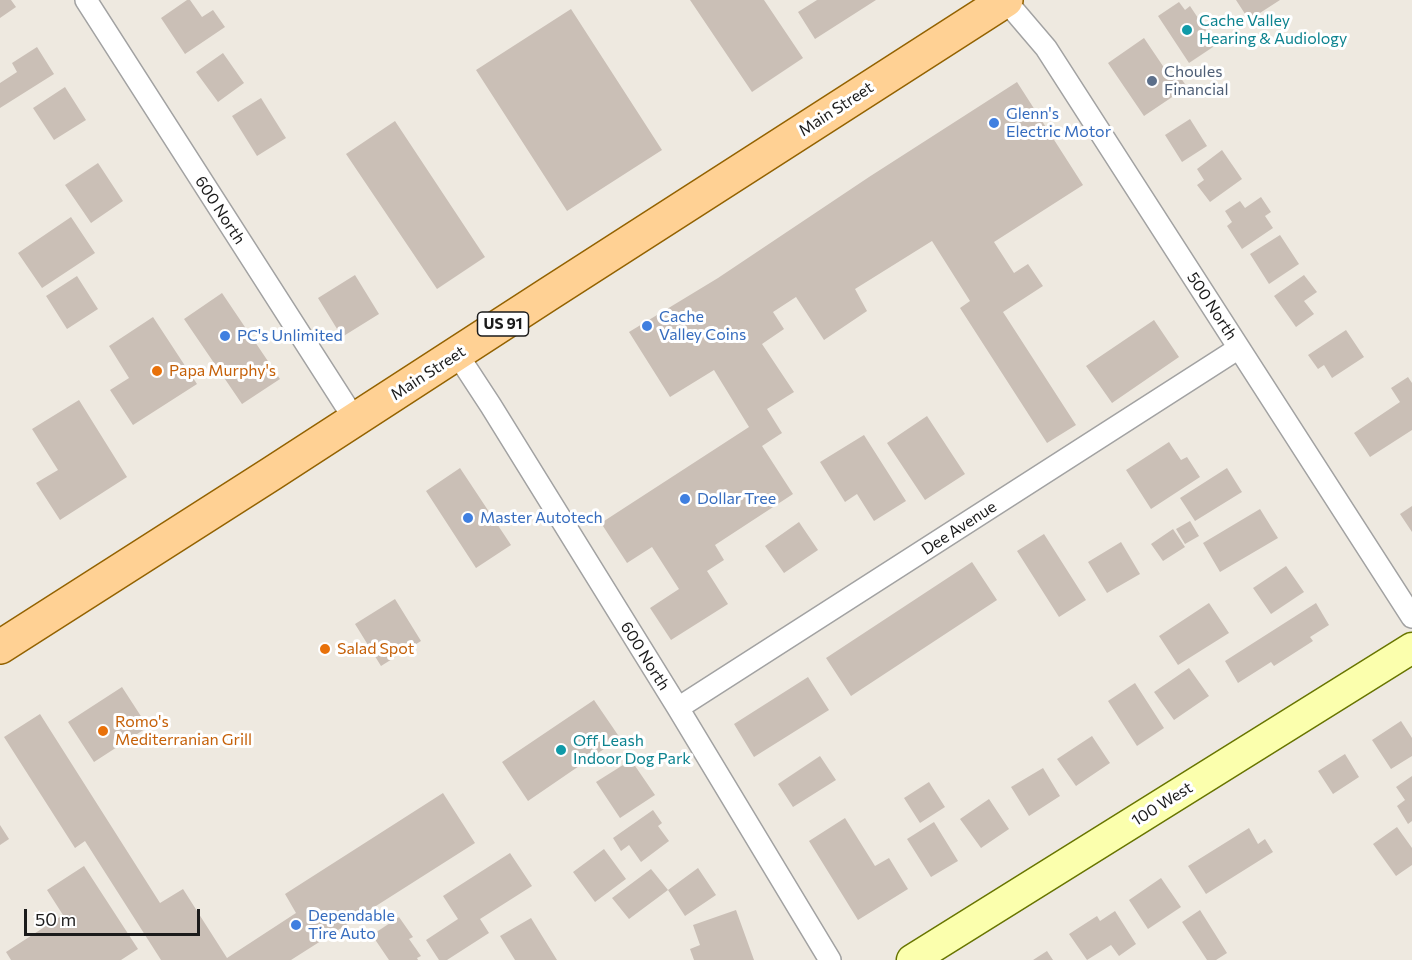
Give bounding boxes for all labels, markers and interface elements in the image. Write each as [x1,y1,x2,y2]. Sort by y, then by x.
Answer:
place label: Cache Valley Hearing & Audiology [1199,11,1347,49]
marker: Cache Valley Hearing & Audiology [1180,23,1194,37]
place label: Choules Financial [1164,62,1228,100]
marker: Choules Financial [1145,74,1159,88]
street label: Main Street [795,78,877,140]
place label: Glenn's Electric Motor [1006,104,1111,142]
marker: Glenn's Electric Motor [987,116,1001,130]
street label: 600 North [191,172,249,248]
street label: 500 North [1183,269,1241,343]
place label: Cache Valley Coins [659,307,746,345]
road number: US 91 [478,312,528,336]
marker: Cache Valley Coins [640,319,654,333]
place label: PC's Unlimited [237,326,343,346]
marker: PC's Unlimited [218,329,232,343]
street label: Main Street [387,342,469,404]
place label: Papa Murphy's [169,361,276,381]
marker: Papa Murphy's [150,364,164,378]
place label: Dollar Tree [697,489,776,509]
marker: Dollar Tree [678,492,692,506]
street label: Dee Avenue [918,497,1000,559]
place label: Master Autotech [480,508,603,528]
marker: Master Autotech [461,511,475,525]
street label: 600 North [616,618,674,694]
place label: Salad Spot [337,639,414,659]
marker: Salad Spot [318,642,332,656]
place label: Romo's Mediterranian Grill [115,712,252,750]
marker: Romo's Mediterranian Grill [96,724,110,738]
place label: Off Leash Indoor Dog Park [573,731,691,769]
marker: Off Leash Indoor Dog Park [554,743,568,757]
street label: 100 West [1128,778,1196,830]
scale bar [27,897,202,935]
place label: Dependable Tire Auto [308,906,395,944]
text: 50 m [35,908,76,930]
marker: Dependable Tire Auto [289,918,303,932]

